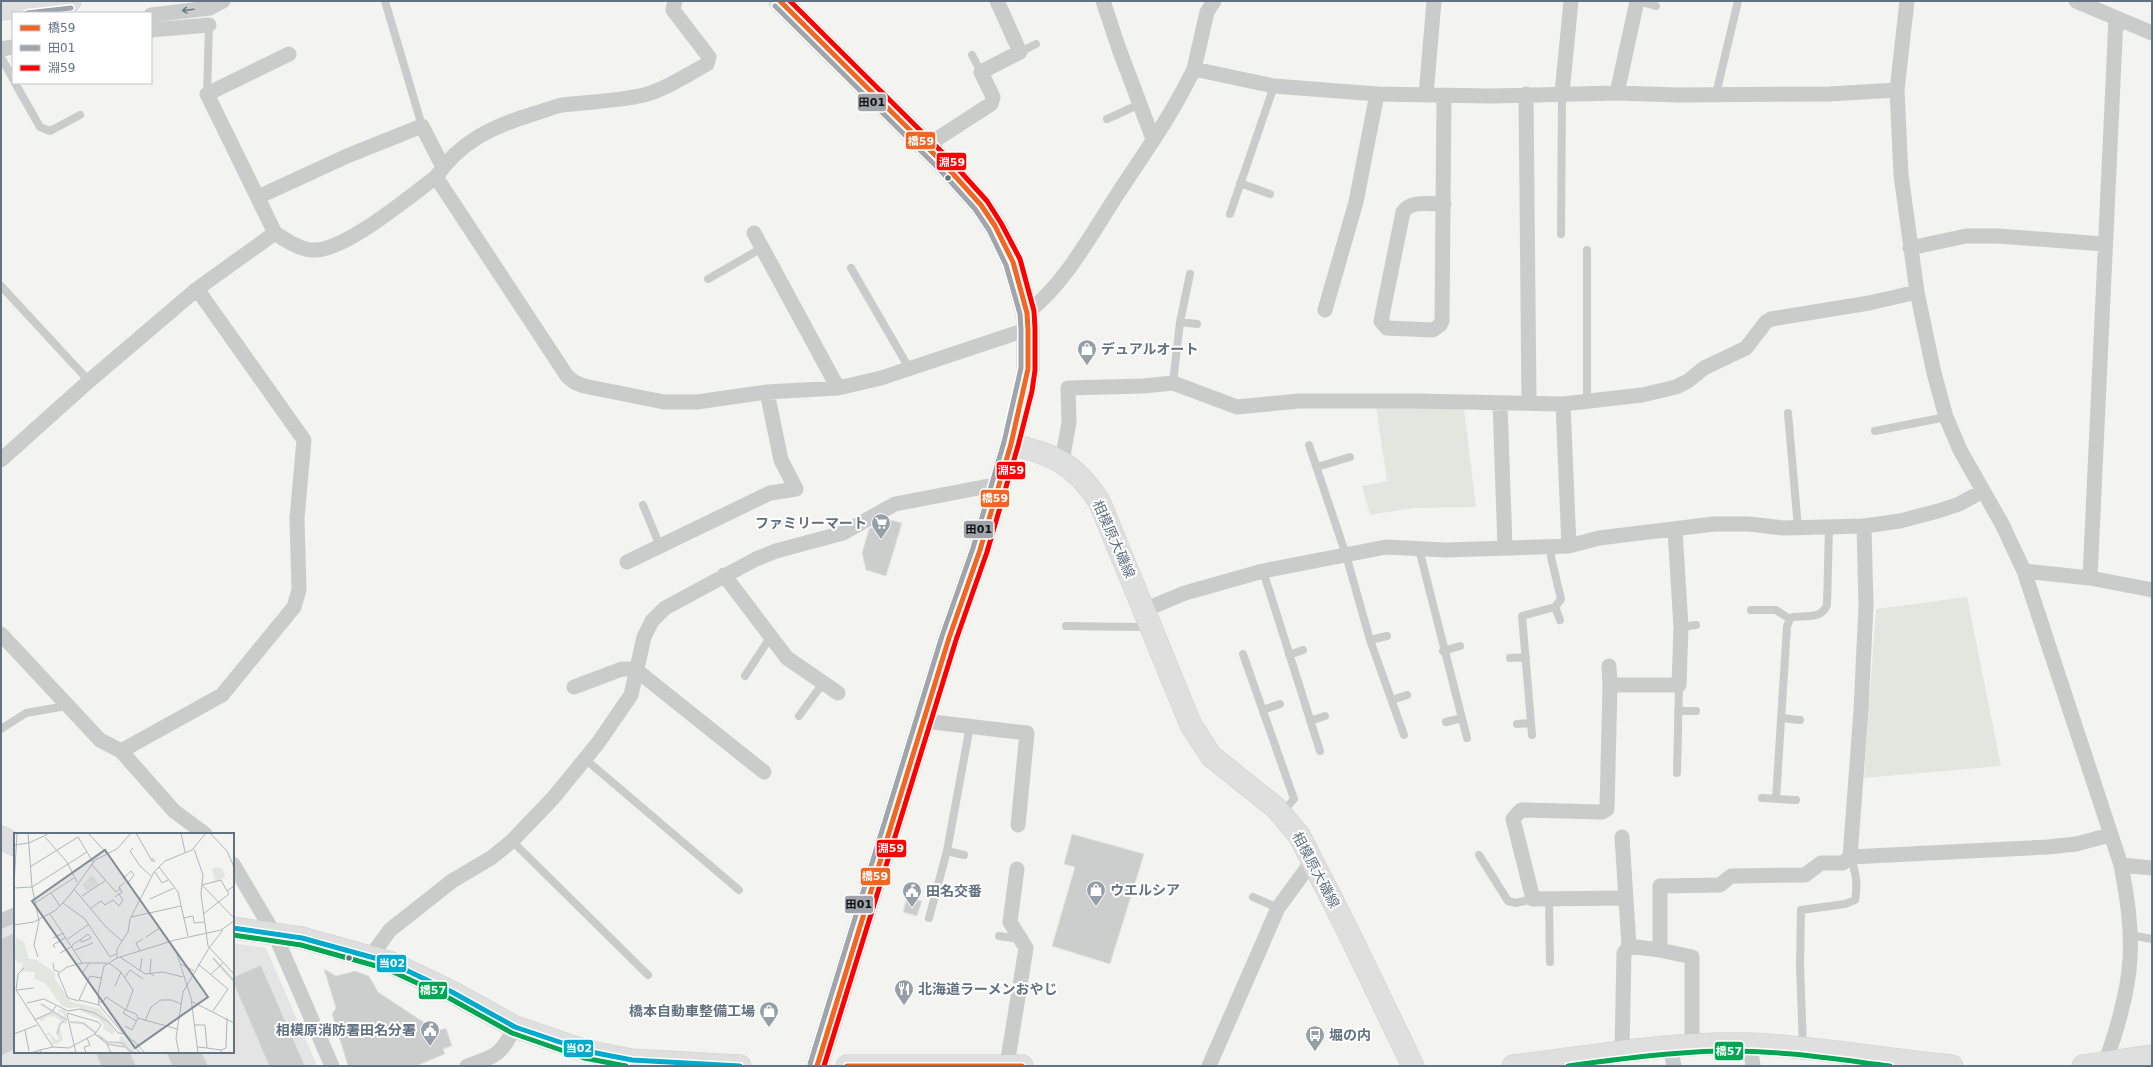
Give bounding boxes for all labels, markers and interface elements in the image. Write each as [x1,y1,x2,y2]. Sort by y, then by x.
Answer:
one-way arrow [182,7,195,14]
legend [12,12,152,84]
text: 橋59 [48,21,75,35]
text: 田01 [48,41,75,55]
text: 淵59 [48,61,75,75]
line badge: 田01 [857,93,887,112]
text: 田01 [859,96,885,109]
line badge: 橋59 [905,131,936,150]
text: 橋59 [908,135,934,148]
line badge: 淵59 [936,152,967,171]
text: 淵59 [939,156,965,169]
unlabelled marker [943,173,953,183]
shop icon: デュアルオート [1076,338,1098,366]
place label: デュアルオート [1101,341,1199,357]
line badge: 淵59 [996,461,1026,480]
text: 淵59 [998,464,1024,477]
line badge: 橋59 [980,489,1010,508]
text: 橋59 [982,492,1008,505]
street label: 相模原大磯線 [1090,497,1138,581]
supermarket icon: ファミリーマート [870,512,892,540]
place label: ファミリーマート [755,515,867,531]
line badge: 田01 [963,520,994,539]
text: 田01 [966,523,992,536]
street label: 相模原大磯線 [1289,829,1343,911]
inset map [14,833,234,1053]
line badge: 淵59 [876,839,907,858]
text: 淵59 [878,842,904,855]
line badge: 橋59 [860,867,891,886]
text: 橋59 [862,870,888,883]
shop icon: ウエルシア [1085,879,1107,907]
public building icon: 田名交番 [901,880,923,908]
place label: ウエルシア [1110,882,1180,898]
place label: 田名交番 [926,883,982,899]
line badge: 田01 [844,895,874,914]
text: 田01 [846,898,872,911]
unlabelled marker [344,953,354,963]
line badge: 当02 [376,954,407,973]
text: 当02 [379,957,405,970]
restaurant icon: 北海道ラーメンおやじ [893,978,915,1006]
line badge: 橋57 [418,981,448,1000]
place label: 北海道ラーメンおやじ [918,981,1057,997]
text: 橋57 [420,984,446,997]
shop icon: 橋本自動車整備工場 [758,1000,780,1028]
place label: 橋本自動車整備工場 [629,1003,755,1019]
public building icon: 相模原消防署田名分署 [419,1019,441,1047]
place label: 相模原消防署田名分署 [276,1022,416,1038]
bus stop icon: 堀の内 [1304,1024,1326,1052]
place label: 堀の内 [1329,1027,1371,1043]
line badge: 当02 [563,1039,594,1058]
line badge: 橋57 [1714,1041,1744,1061]
text: 当02 [566,1042,592,1055]
text: 橋57 [1716,1045,1742,1058]

